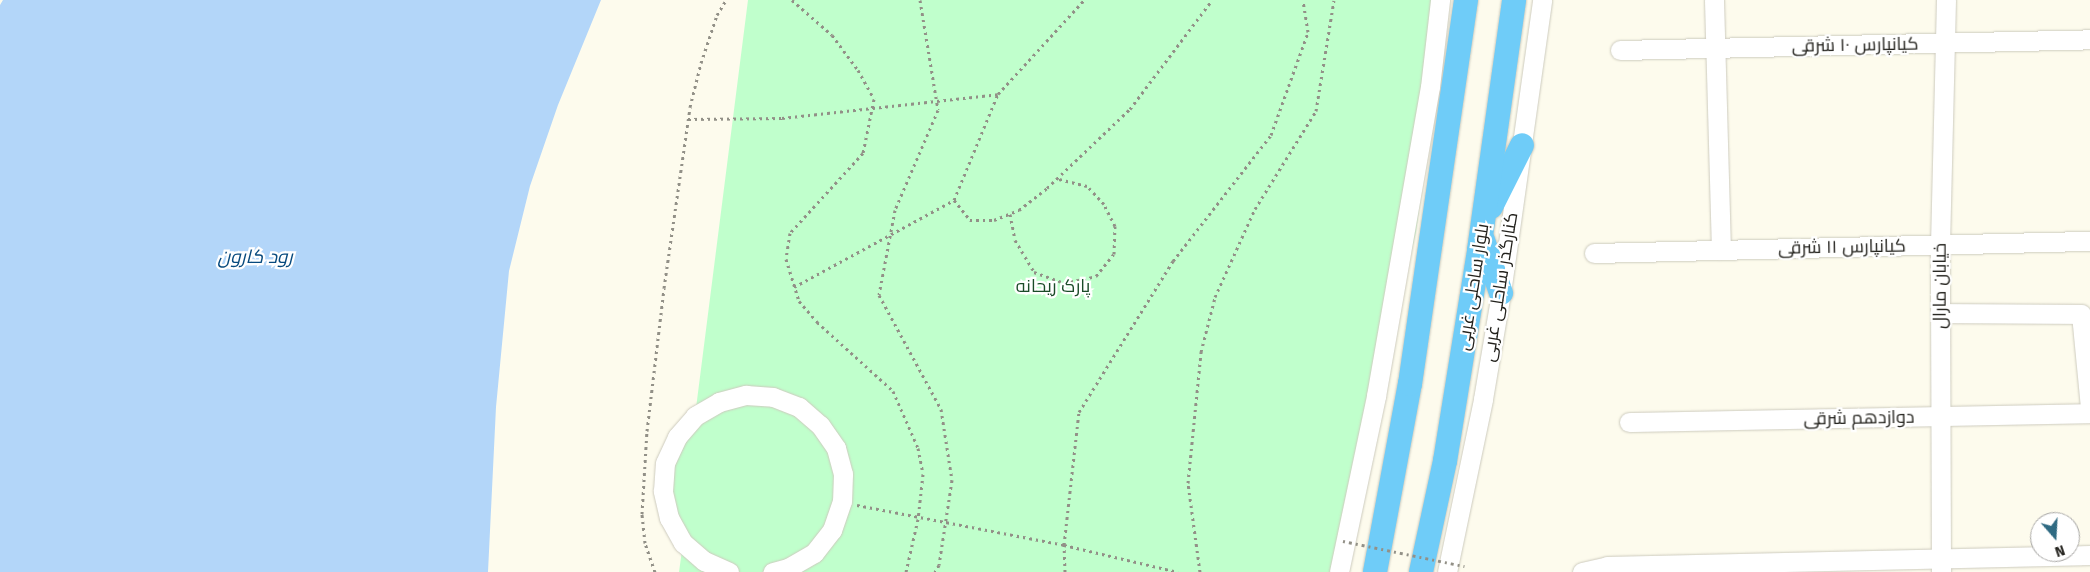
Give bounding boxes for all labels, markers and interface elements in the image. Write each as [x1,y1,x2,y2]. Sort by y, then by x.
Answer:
street label: کیانپارس ۱۰ شرقی [1792,33,1918,57]
street label: کنارگذر ساحلی غربی [1478,211,1522,363]
street label: بلوار ساحلی غربی [1452,222,1494,352]
street label: کیانپارس ۱۱ شرقی [1778,235,1906,259]
street label: خیابان مارال [1929,243,1951,329]
water label: رود کارون [218,246,292,268]
park label: پارک ریحانه [1016,275,1090,297]
street label: دوازدهم شرقی [1803,406,1915,430]
north arrow [2030,512,2080,562]
text: N [2053,541,2067,560]

